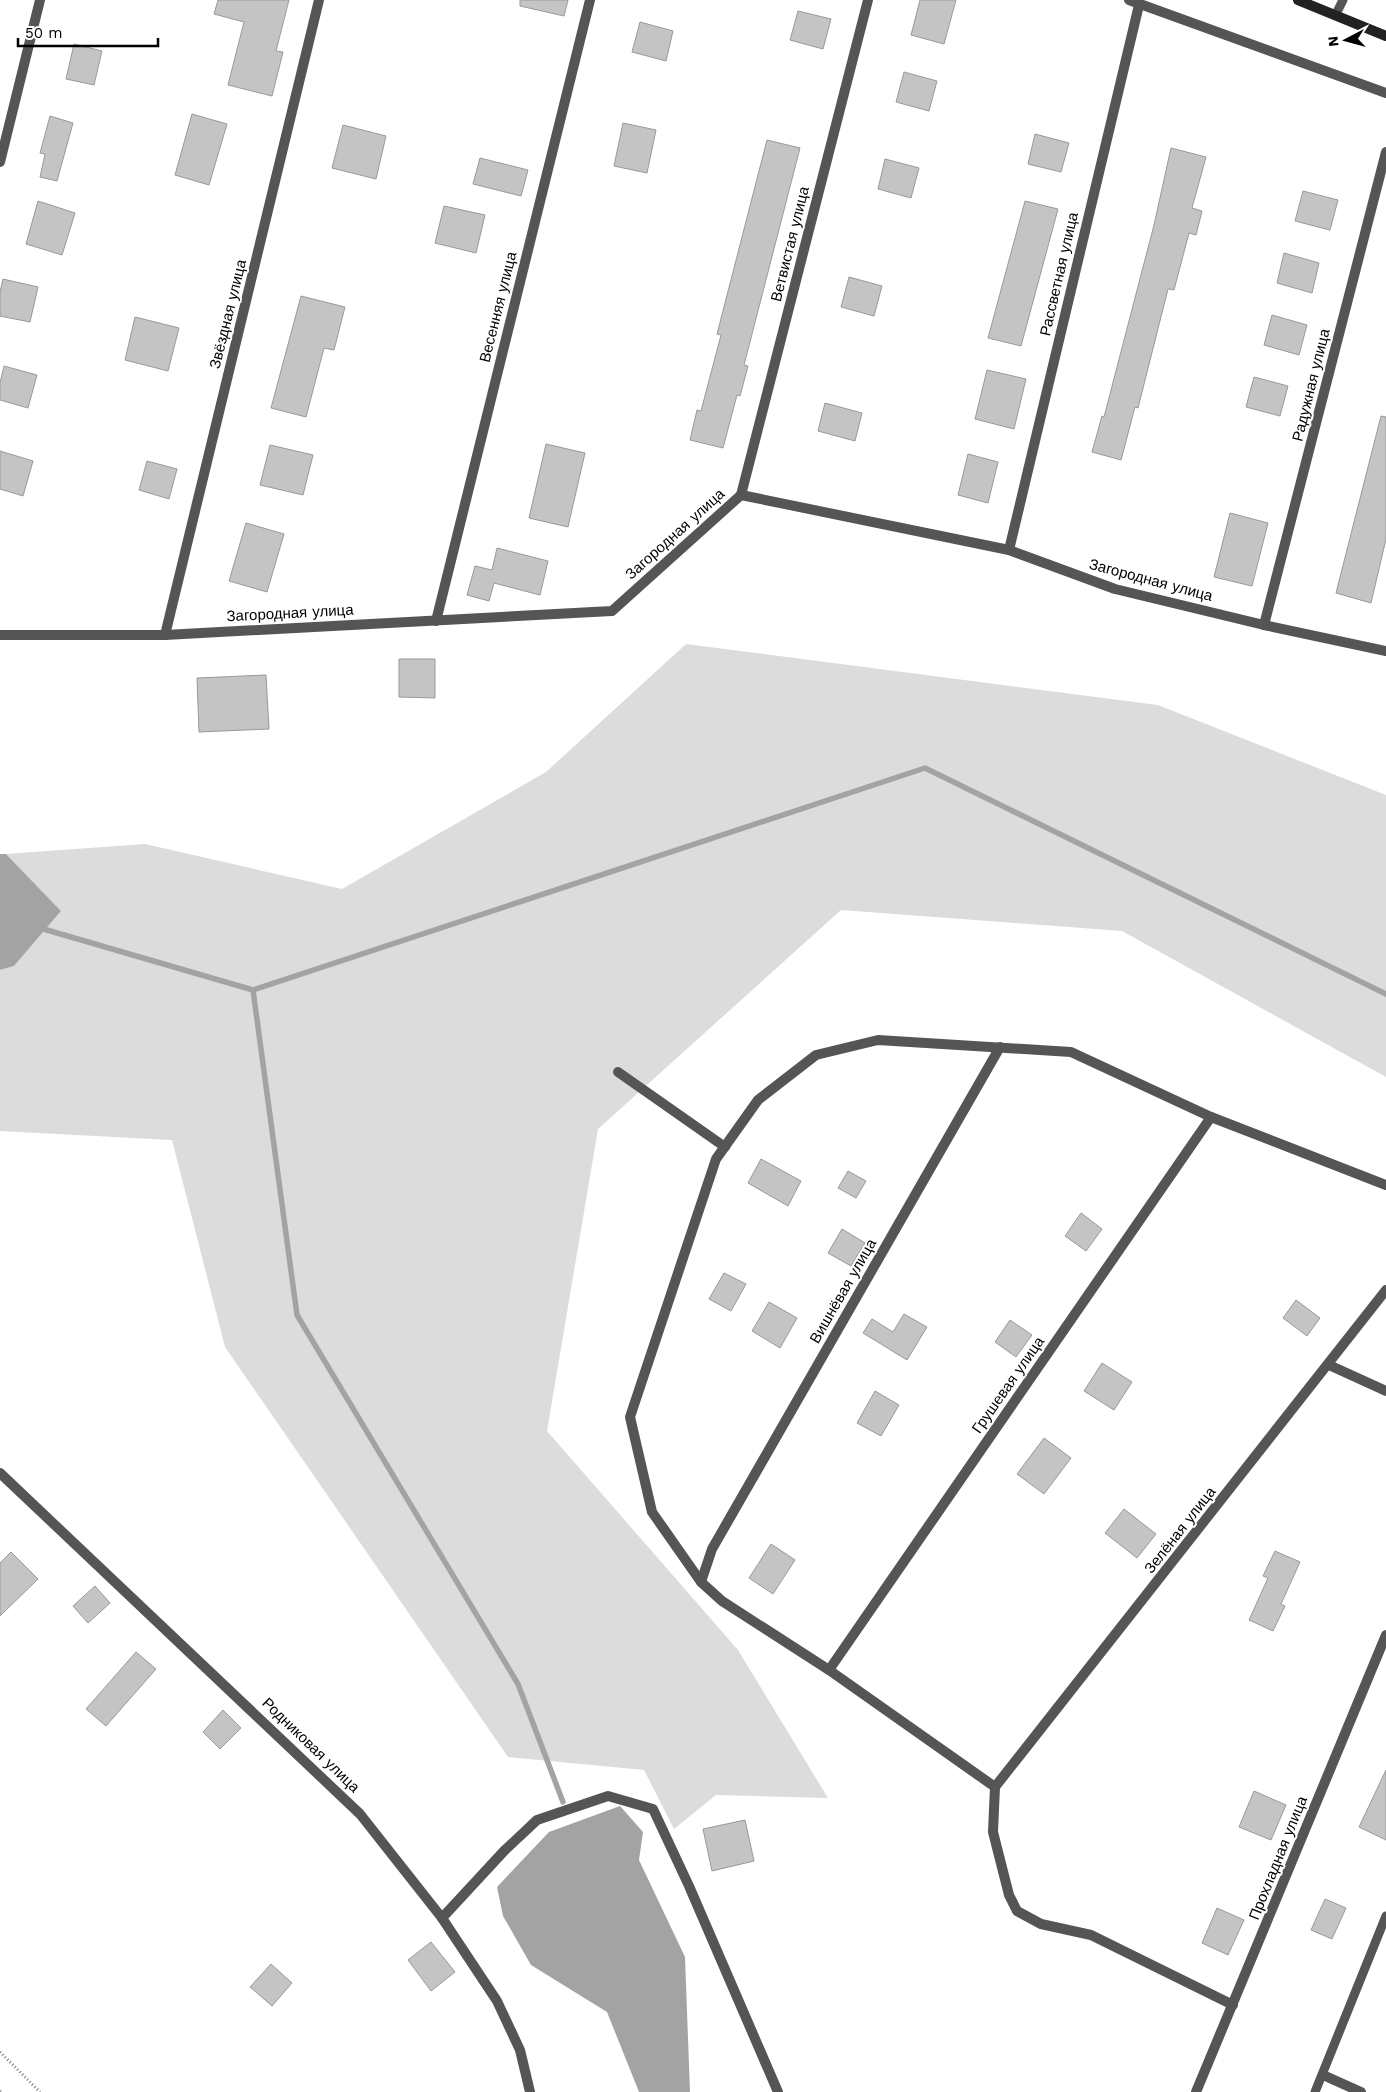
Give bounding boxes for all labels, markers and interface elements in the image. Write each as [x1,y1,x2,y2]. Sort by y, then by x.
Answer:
scale bar [18,15,158,47]
north arrow [1321,15,1371,65]
text: 50 m [25,24,62,42]
text: N [1325,35,1342,47]
street label: Ветвистая улица [767,184,813,303]
street label: Рассветная улица [1036,210,1082,338]
street label: Весенняя улица [476,249,521,364]
street label: Звёздная улица [206,257,250,370]
street label: Радужная улица [1288,326,1334,443]
street label: Загородная улица [622,484,729,583]
street label: Загородная улица [1087,555,1215,605]
street label: Загородная улица [226,601,355,625]
street label: Вишнёвая улица [806,1235,881,1346]
street label: Грушевая улица [968,1333,1048,1437]
street label: Зелёная улица [1141,1483,1220,1577]
street label: Родниковая улица [259,1694,364,1797]
street label: Прохладная улица [1245,1793,1311,1922]

